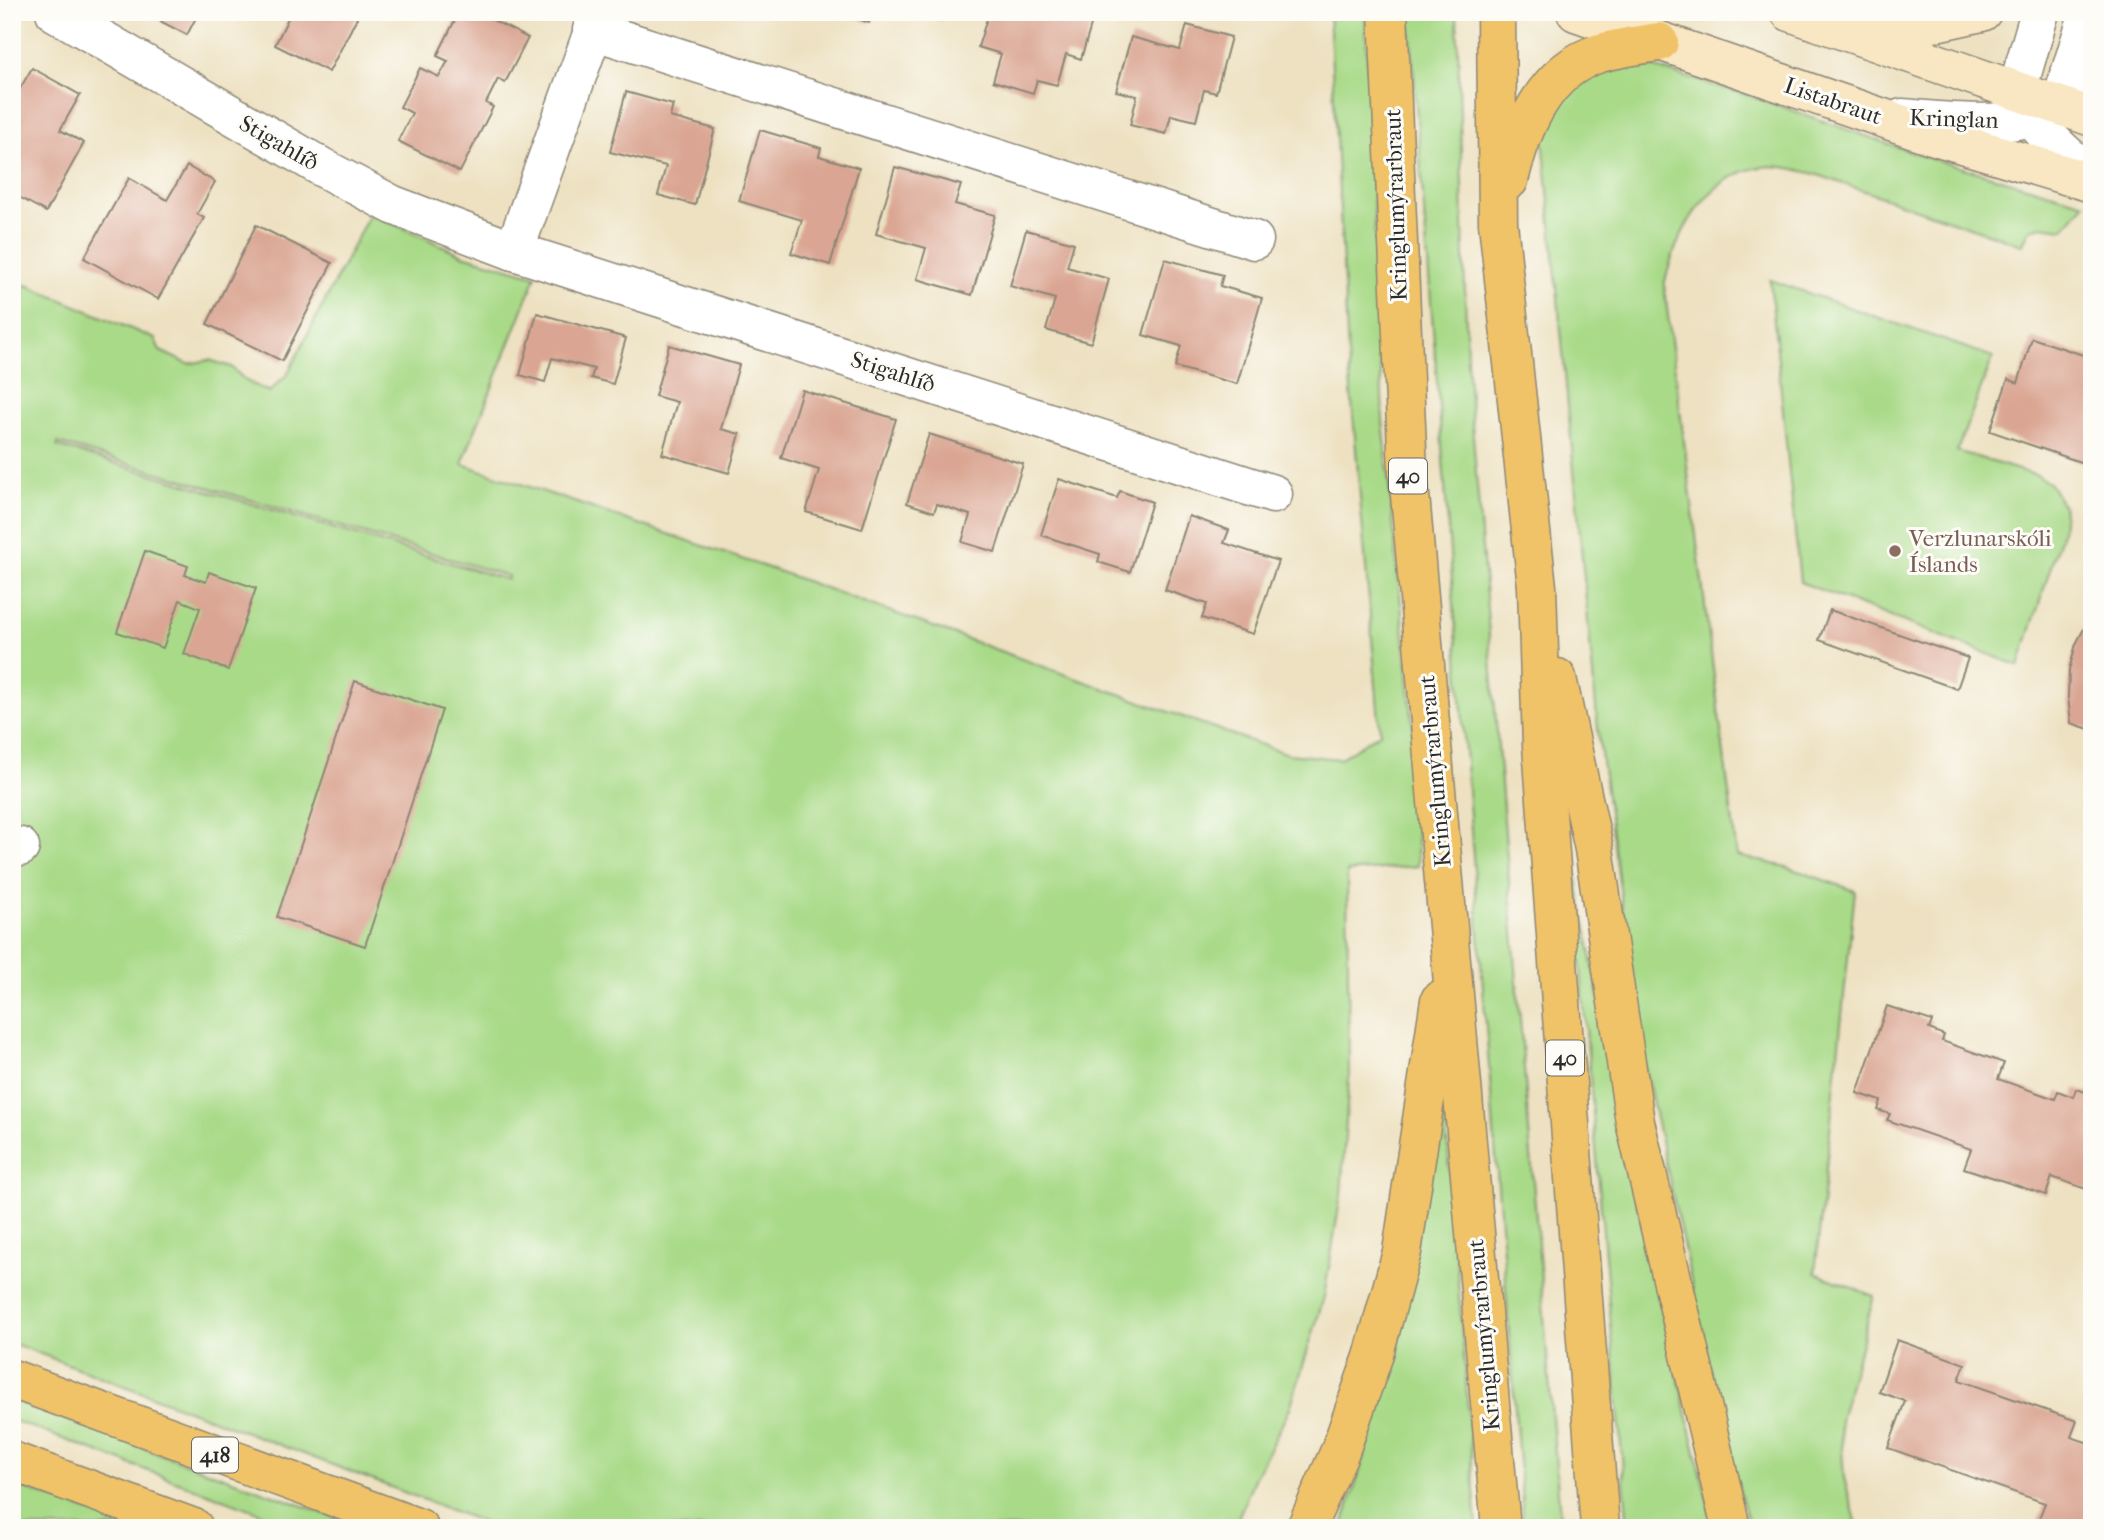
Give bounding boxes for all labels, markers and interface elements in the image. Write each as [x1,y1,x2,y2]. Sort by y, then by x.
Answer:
street label: Listabraut [1781,72,1885,130]
street label: Kringlan [1909,104,2000,134]
street label: Kringlumýrarbraut [1379,108,1413,302]
street label: Stigahlíð [235,110,323,176]
street label: Stigahlíð [847,346,939,398]
road number: 40 [1389,458,1427,494]
place label: Verzlunarskóli Íslands [1908,525,2052,578]
marker: Verzlunarskóli Íslands [1887,543,1903,559]
street label: Kringlumýrarbraut [1413,674,1457,868]
road number: 40 [1546,1040,1584,1076]
street label: Kringlumýrarbraut [1462,1238,1506,1432]
road number: 418 [192,1438,238,1472]

